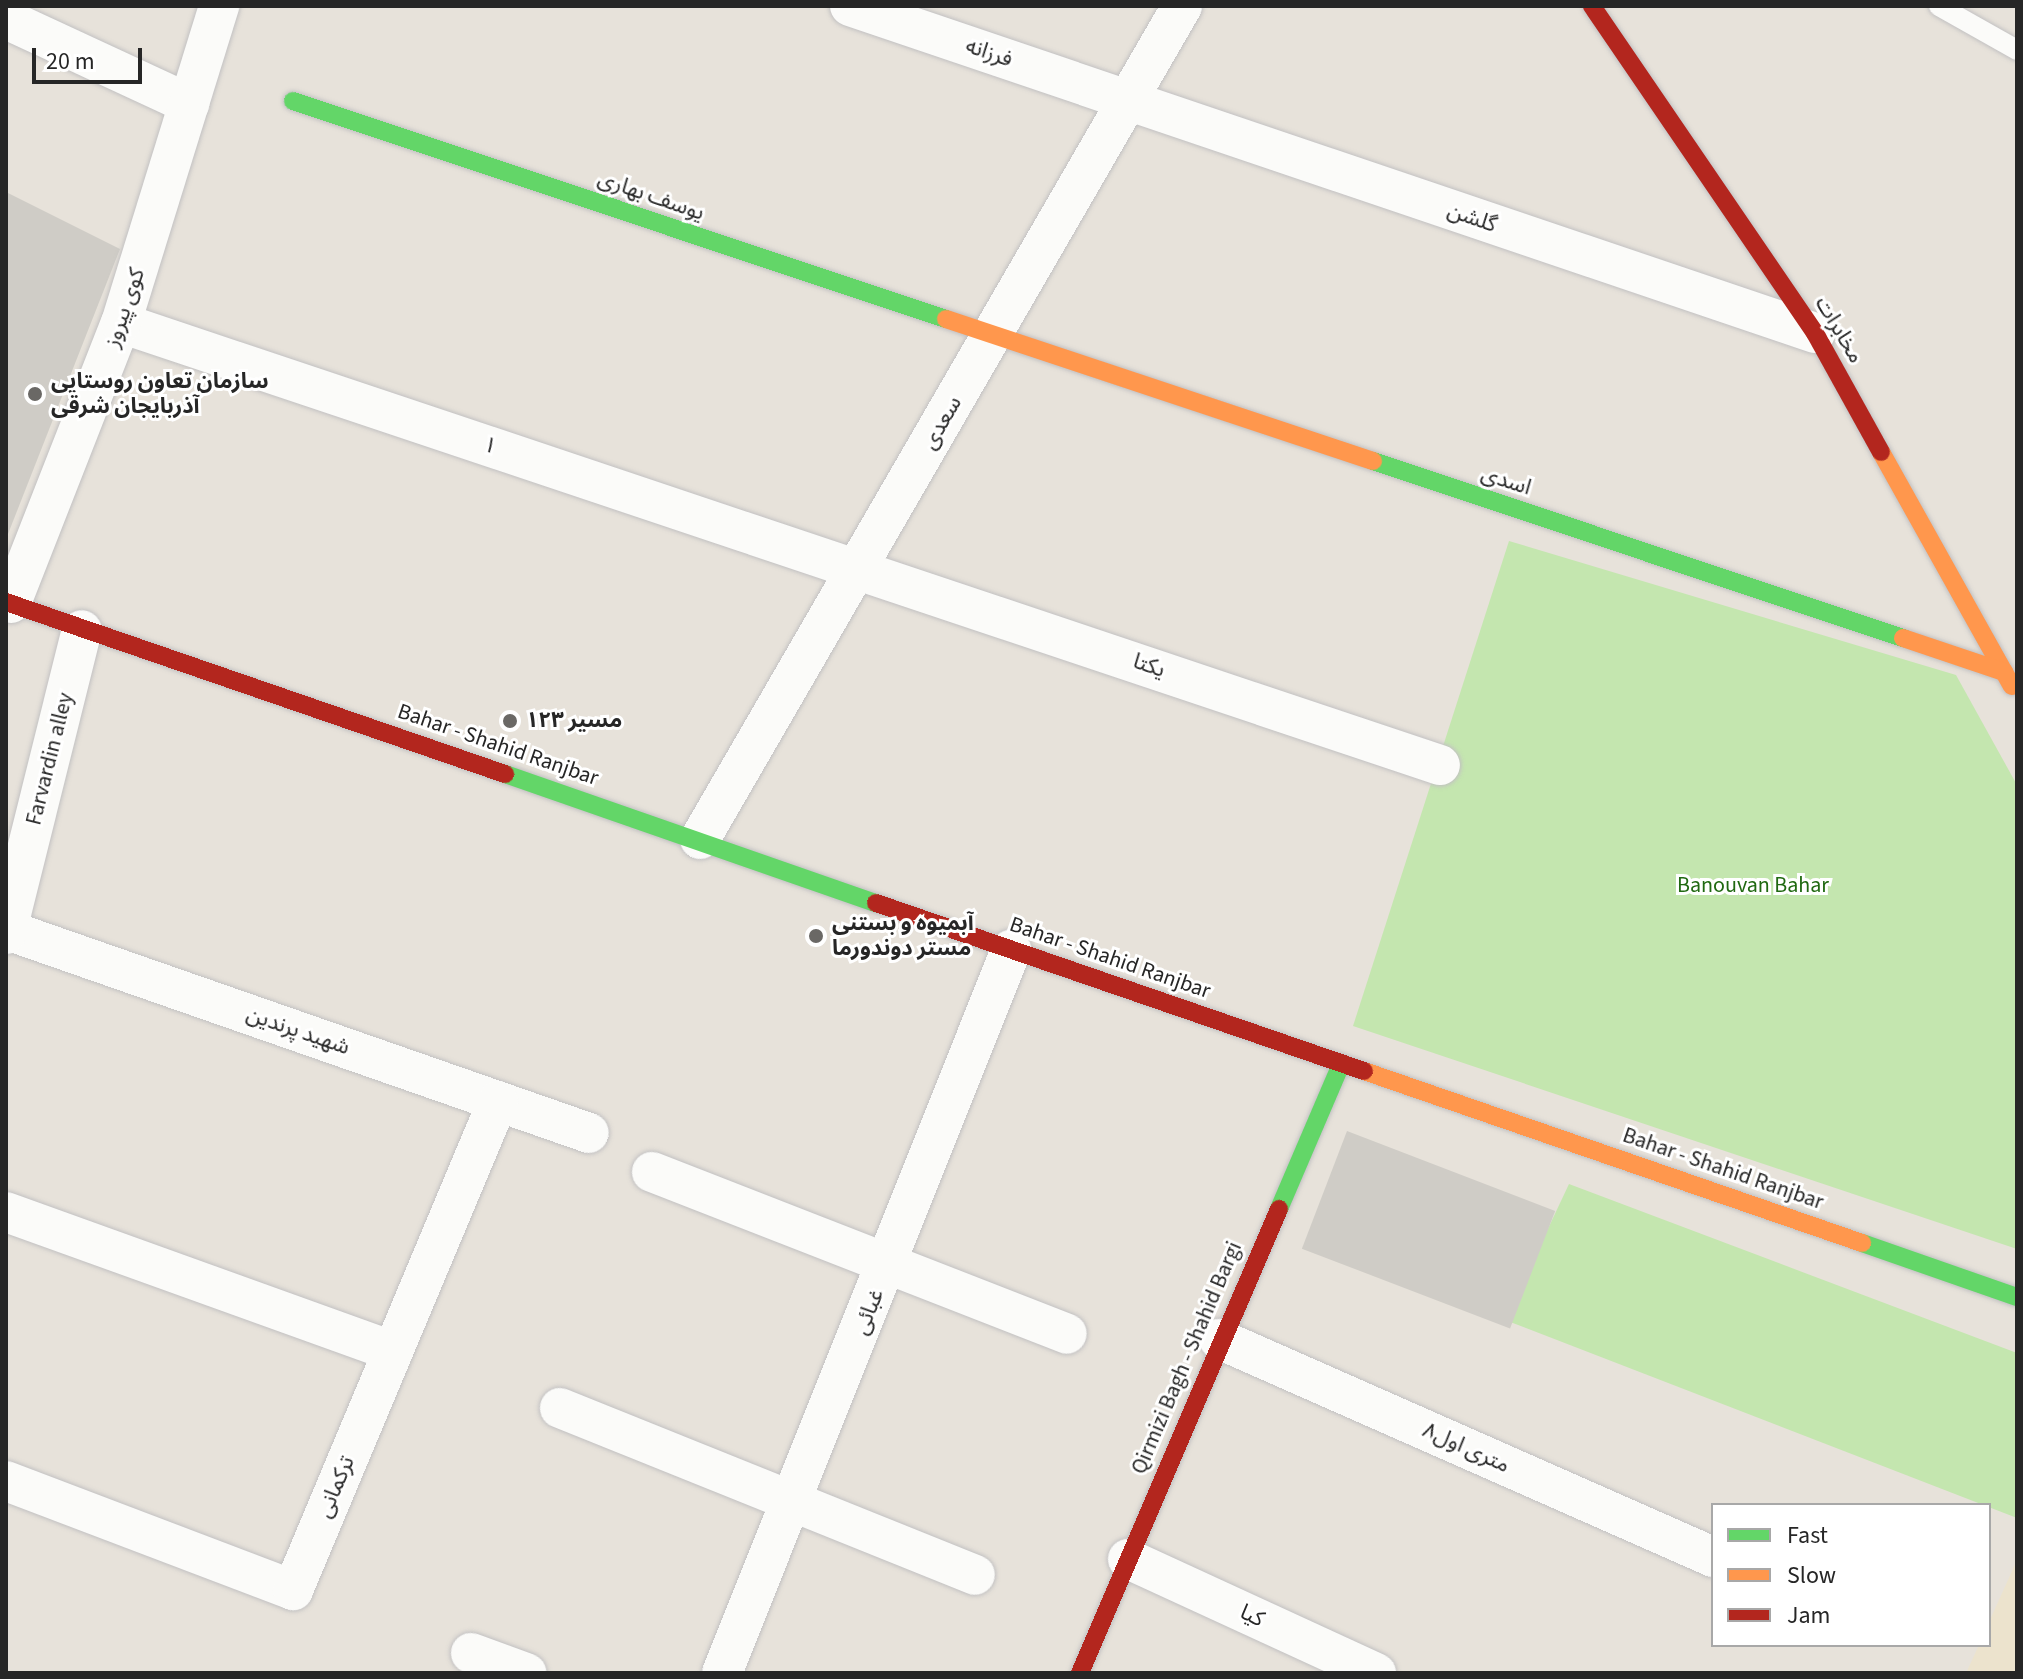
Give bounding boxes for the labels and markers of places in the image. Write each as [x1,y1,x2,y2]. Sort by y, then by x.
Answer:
place label: سازمان تعاون روستایی آذربایجان شرقی [51,368,269,420]
marker: سازمان تعاون روستایی آذربایجان شرقی [26,385,44,403]
place label: مسیر ۱۲۳ [526,708,622,734]
marker: مسیر ۱۲۳ [501,712,519,730]
place label: آبمیوه و بستنی مستر دوندورما [832,910,974,962]
marker: آبمیوه و بستنی مستر دوندورما [807,927,825,945]

